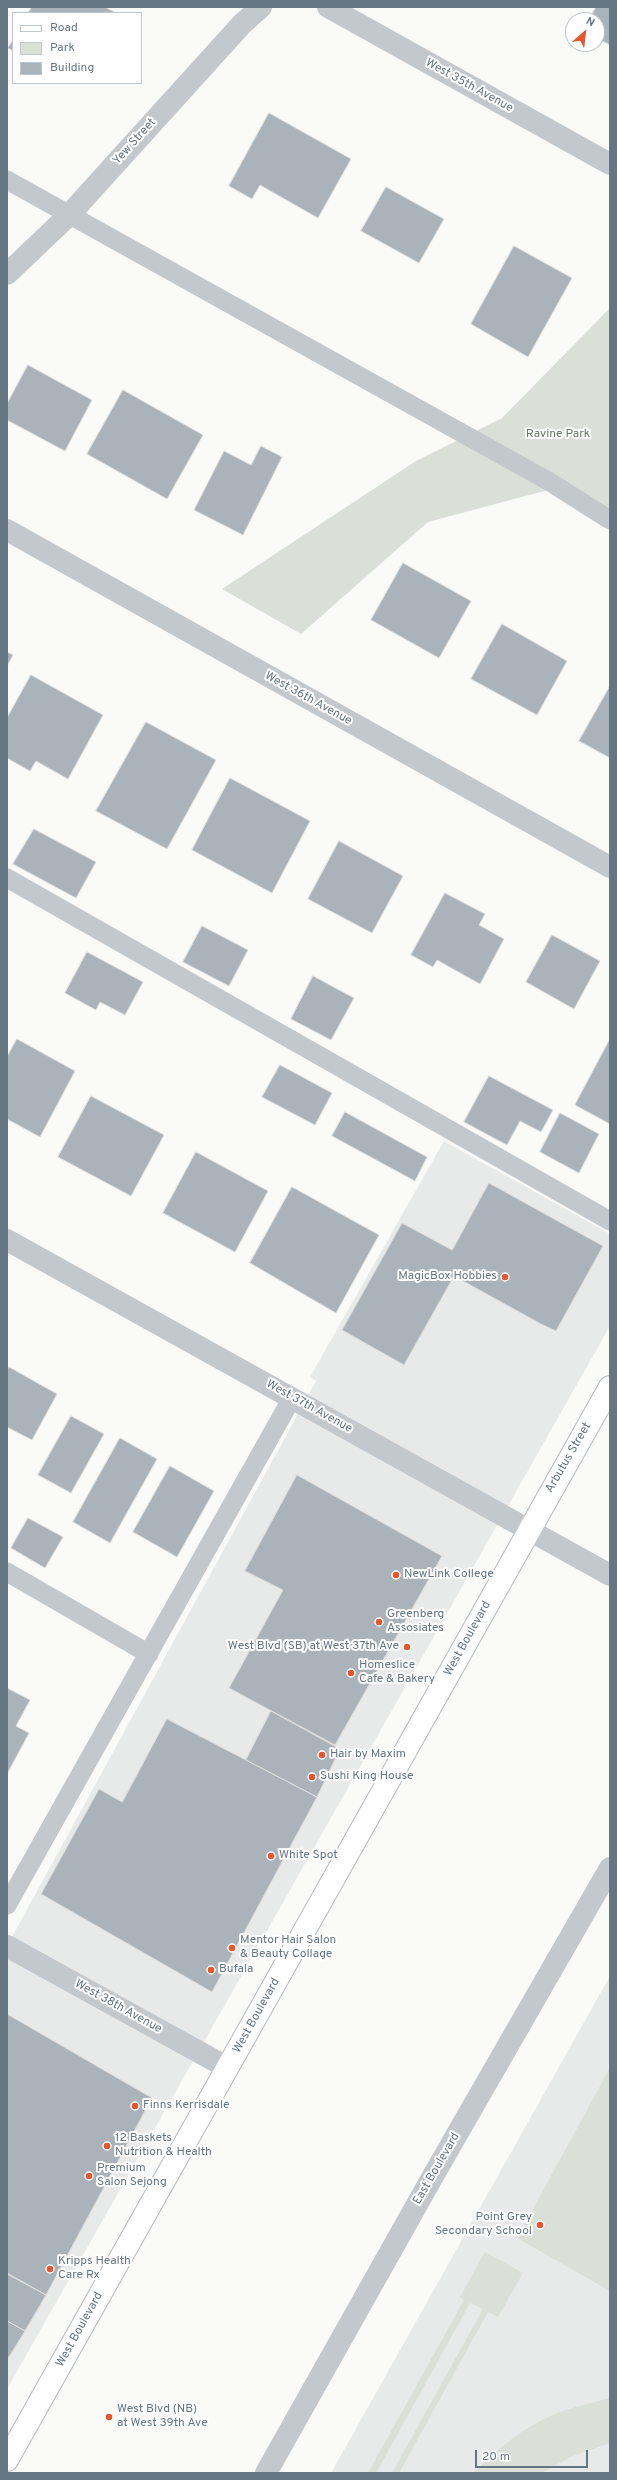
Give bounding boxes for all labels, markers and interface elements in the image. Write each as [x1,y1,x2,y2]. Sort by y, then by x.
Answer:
legend [12,12,142,84]
north arrow [565,12,605,52]
text: N [583,14,597,30]
text: Road [50,20,78,36]
text: Park [50,40,75,56]
street label: West 35th Avenue [423,56,515,116]
text: Building [50,60,94,76]
street label: Yew Street [110,116,160,168]
park label: Ravine Park [526,428,590,442]
street label: West 36th Avenue [262,669,354,729]
place label: MagicBox Hobbies [398,1270,497,1284]
marker: MagicBox Hobbies [500,1272,510,1282]
street label: West 37th Avenue [264,1377,354,1437]
street label: Arbutus Street [543,1420,595,1496]
place label: NewLink College [404,1568,494,1582]
marker: NewLink College [391,1570,401,1580]
street label: West Boulevard [442,1599,494,1679]
place label: Greenberg Assosiates [387,1608,444,1636]
marker: Greenberg Assosiates [374,1617,384,1627]
place label: West Blvd (SB) at West 37th Ave [228,1640,399,1654]
marker: West Blvd (SB) at West 37th Ave [402,1642,412,1652]
place label: Homeslice Cafe & Bakery [359,1659,435,1687]
marker: Homeslice Cafe & Bakery [346,1668,356,1678]
place label: Hair by Maxim [330,1748,406,1762]
marker: Hair by Maxim [317,1750,327,1760]
place label: Sushi King House [320,1770,414,1784]
marker: Sushi King House [307,1772,317,1782]
place label: White Spot [279,1849,338,1863]
marker: White Spot [266,1851,276,1861]
place label: Mentor Hair Salon & Beauty Collage [240,1934,336,1962]
marker: Mentor Hair Salon & Beauty Collage [227,1943,237,1953]
place label: Bufala [219,1963,253,1977]
marker: Bufala [206,1965,216,1975]
street label: West Boulevard [231,1976,283,2056]
street label: West 38th Avenue [72,1977,164,2037]
place label: Finns Kerrisdale [143,2099,230,2113]
marker: Finns Kerrisdale [130,2101,140,2111]
street label: East Boulevard [411,2131,463,2207]
place label: 12 Baskets Nutrition & Health [115,2132,212,2160]
marker: 12 Baskets Nutrition & Health [102,2141,112,2151]
place label: Premium Salon Sejong [97,2162,167,2190]
marker: Premium Salon Sejong [84,2171,94,2181]
place label: Point Grey Secondary School [435,2211,532,2239]
marker: Point Grey Secondary School [535,2220,545,2230]
place label: Kripps Health Care Rx [58,2255,131,2283]
marker: Kripps Health Care Rx [45,2264,55,2274]
street label: West Boulevard [54,2290,106,2370]
place label: West Blvd (NB) at West 39th Ave [117,2403,208,2431]
marker: West Blvd (NB) at West 39th Ave [104,2412,114,2422]
scale bar [477,2442,590,2468]
text: 20 m [482,2449,510,2465]

